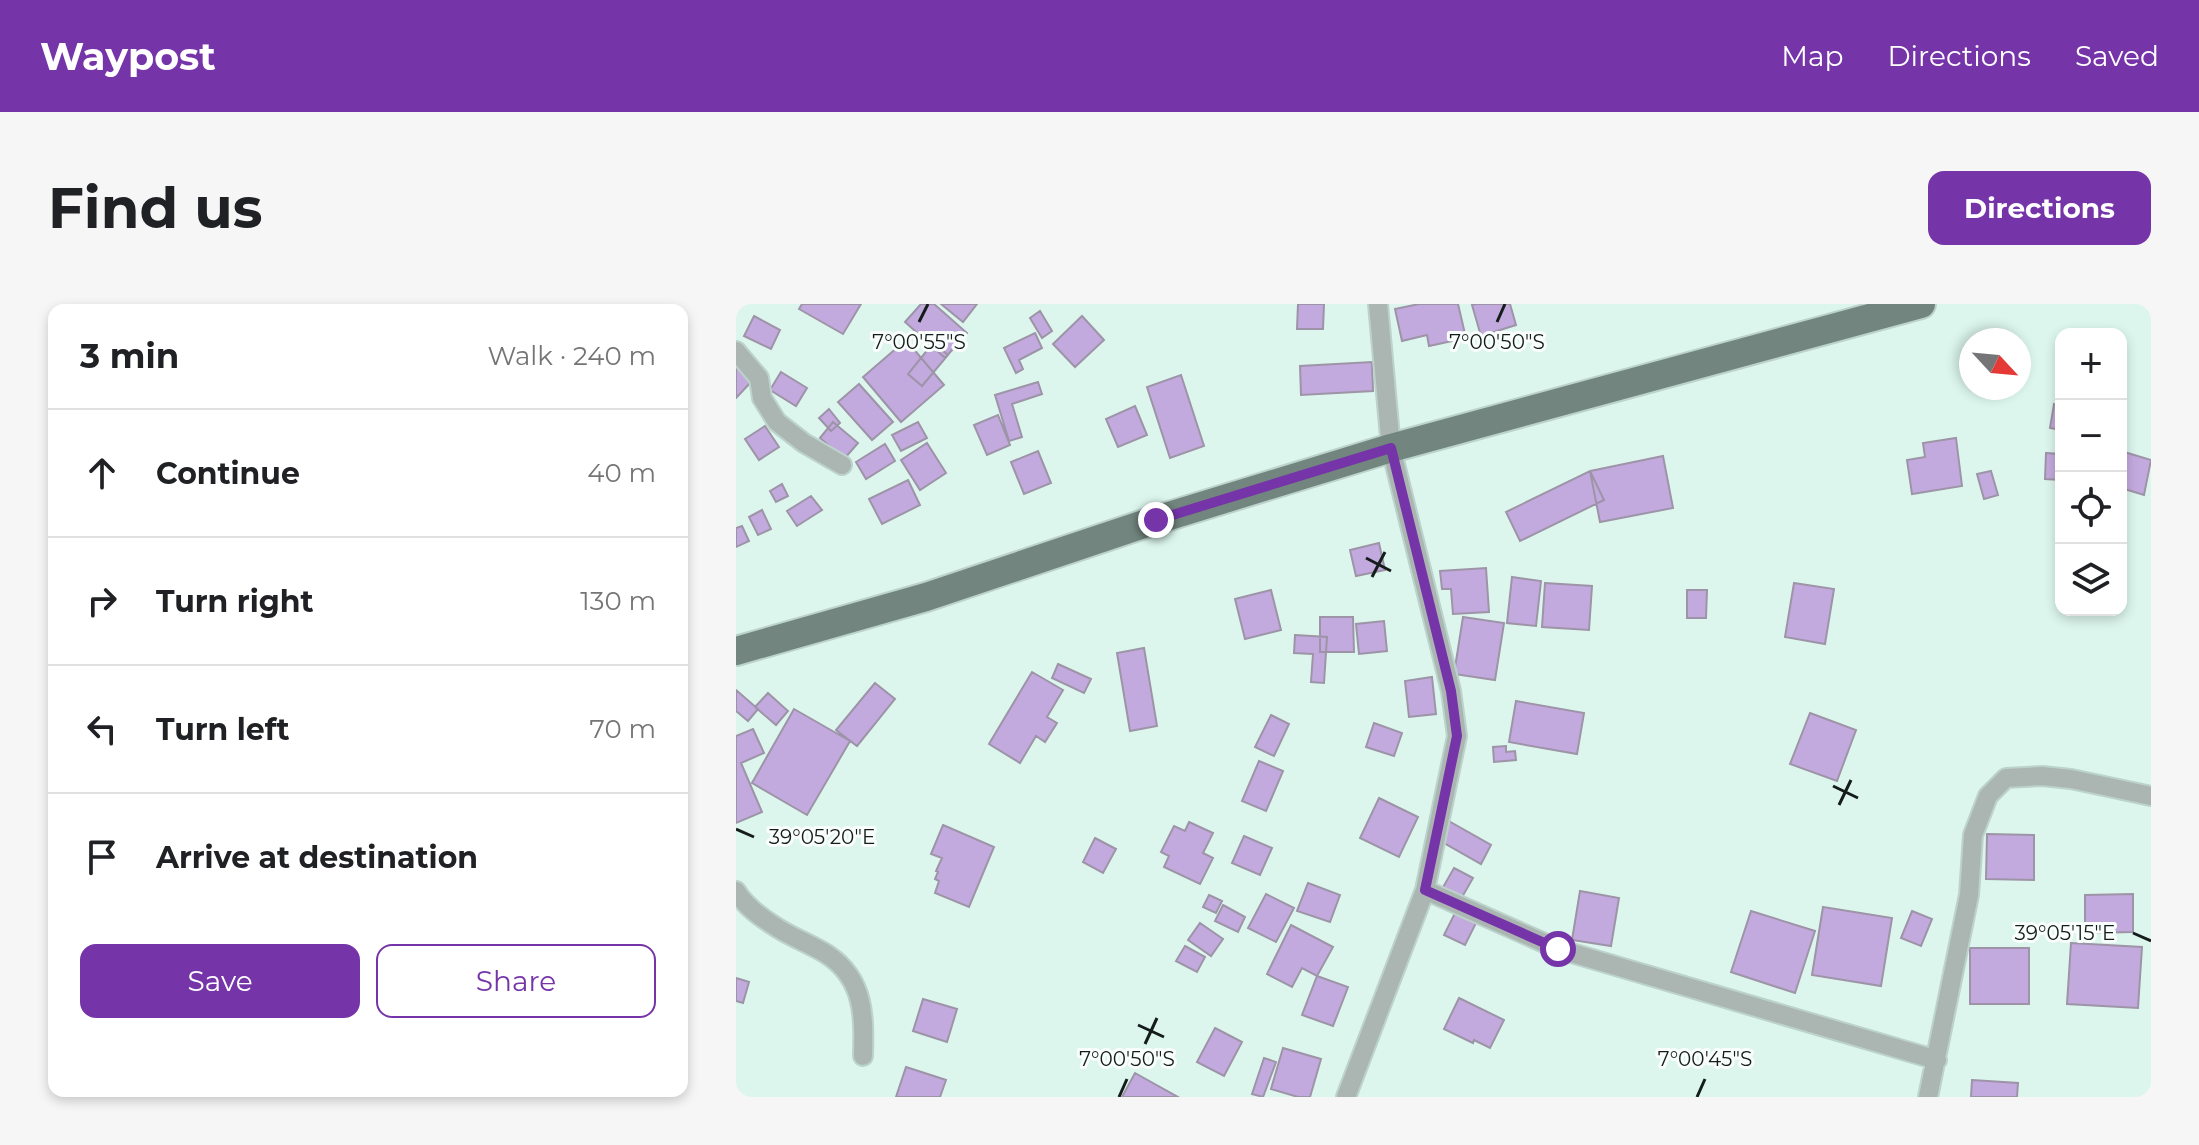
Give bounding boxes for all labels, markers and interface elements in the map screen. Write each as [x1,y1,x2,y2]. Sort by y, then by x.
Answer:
text: Waypost [40,33,216,80]
text: Map [1781,39,1843,73]
text: Directions [1887,39,2031,73]
text: Saved [2075,39,2159,73]
button: Directions [1928,171,2151,245]
text: Find us [48,174,262,242]
north arrow [1959,328,2031,400]
map controls [2055,328,2127,616]
button: + [2055,328,2127,400]
text: 7°00'55"S [872,330,966,354]
text: 7°00'50"S [1449,330,1545,354]
text: 3 min [80,335,179,377]
text: Walk · 240 m [488,340,656,372]
button: − [2055,400,2127,472]
icon: ahead [80,451,124,495]
text: Continue [156,455,300,492]
text: 40 m [587,457,656,489]
button: locate [2055,472,2127,544]
route end [1138,502,1174,538]
button: layers [2055,544,2127,616]
icon: right [80,579,124,623]
text: Turn right [156,583,313,620]
text: 130 m [580,585,656,617]
icon: left [80,707,124,751]
text: Turn left [156,711,289,748]
text: 70 m [590,713,656,745]
text: 39°05'20"E [769,825,875,849]
icon: arrive [80,835,124,879]
text: Arrive at destination [156,839,478,876]
text: 39°05'15"E [2015,921,2115,945]
route start [1540,931,1576,967]
button: Save [80,944,360,1018]
button: Share [376,944,656,1018]
text: 7°00'50"S [1079,1047,1175,1071]
text: 7°00'45"S [1658,1047,1752,1071]

